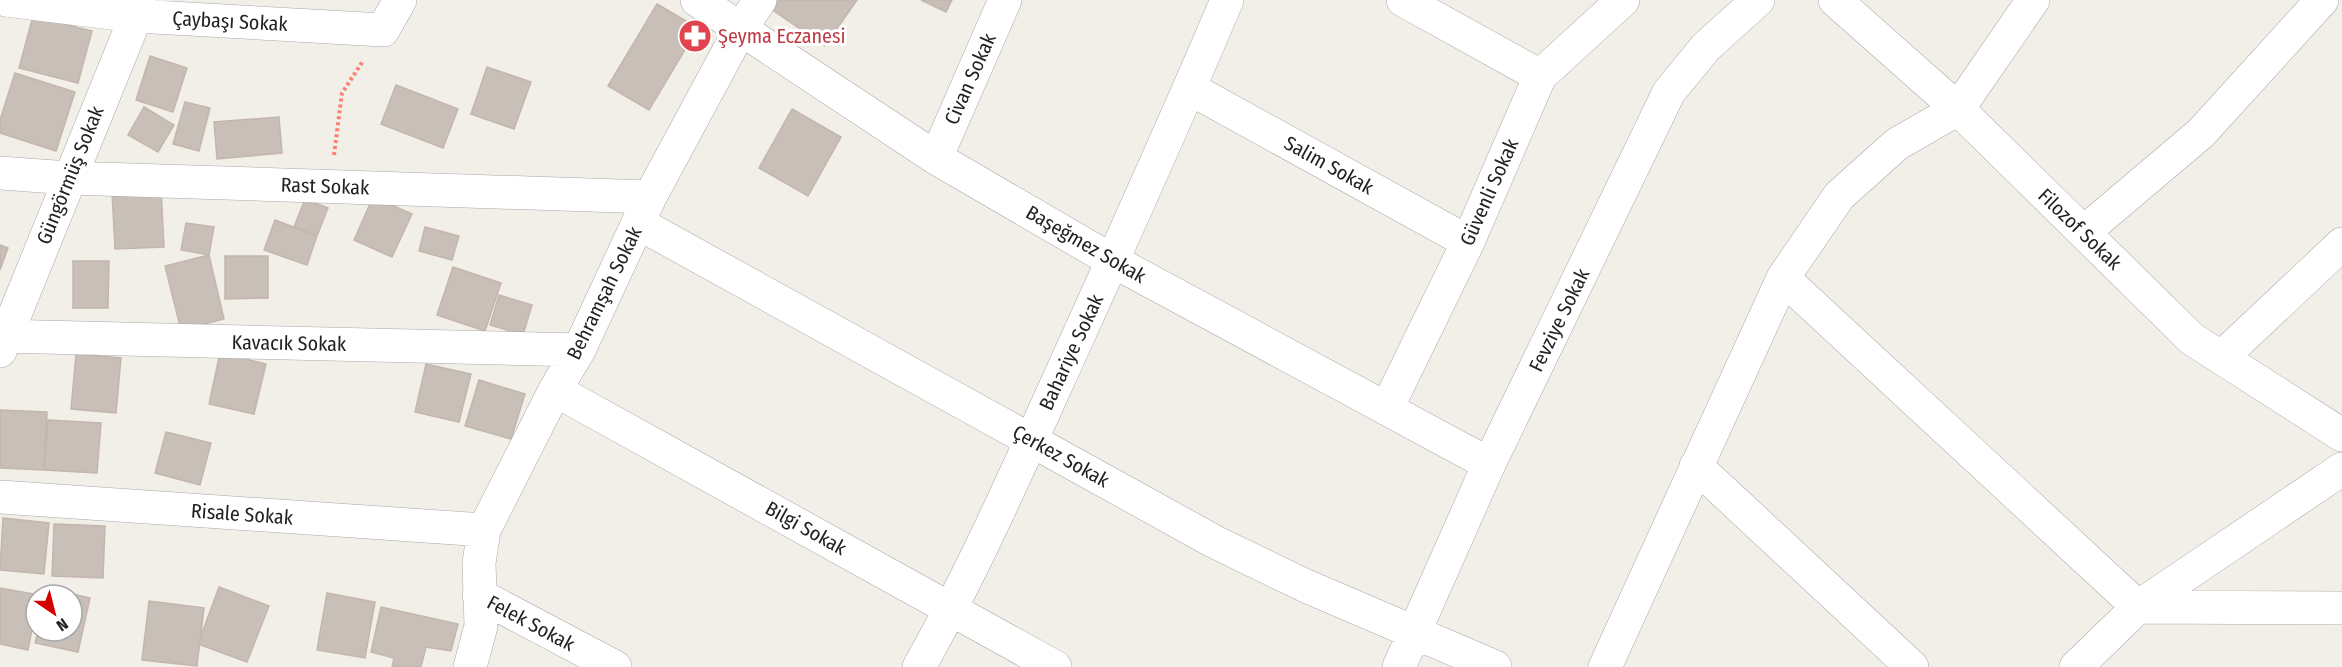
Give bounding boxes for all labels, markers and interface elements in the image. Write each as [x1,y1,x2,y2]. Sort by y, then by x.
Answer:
street label: Çaybaşı Sokak [172,6,289,37]
pharmacy icon: Şeyma Eczanesi [677,18,713,54]
place label: Şeyma Eczanesi [718,24,846,49]
street label: Civan Sokak [939,29,1001,128]
street label: Güngörmüş Sokak [31,102,110,248]
street label: Salim Sokak [1280,131,1378,200]
street label: Güvenli Sokak [1455,134,1524,249]
street label: Rast Sokak [280,172,370,200]
street label: Filozof Sokak [2033,183,2127,275]
street label: Başeğmez Sokak [1021,200,1151,289]
street label: Behramşah Sokak [561,222,648,364]
street label: Fevziye Sokak [1524,264,1595,375]
street label: Bahariye Sokak [1034,290,1109,414]
street label: Kavacık Sokak [232,330,347,356]
street label: Çerkez Sokak [1008,420,1114,494]
street label: Bilgi Sokak [761,496,851,560]
street label: Risale Sokak [190,498,295,530]
north arrow [24,583,84,643]
street label: Felek Sokak [483,590,579,656]
text: N [53,614,72,635]

